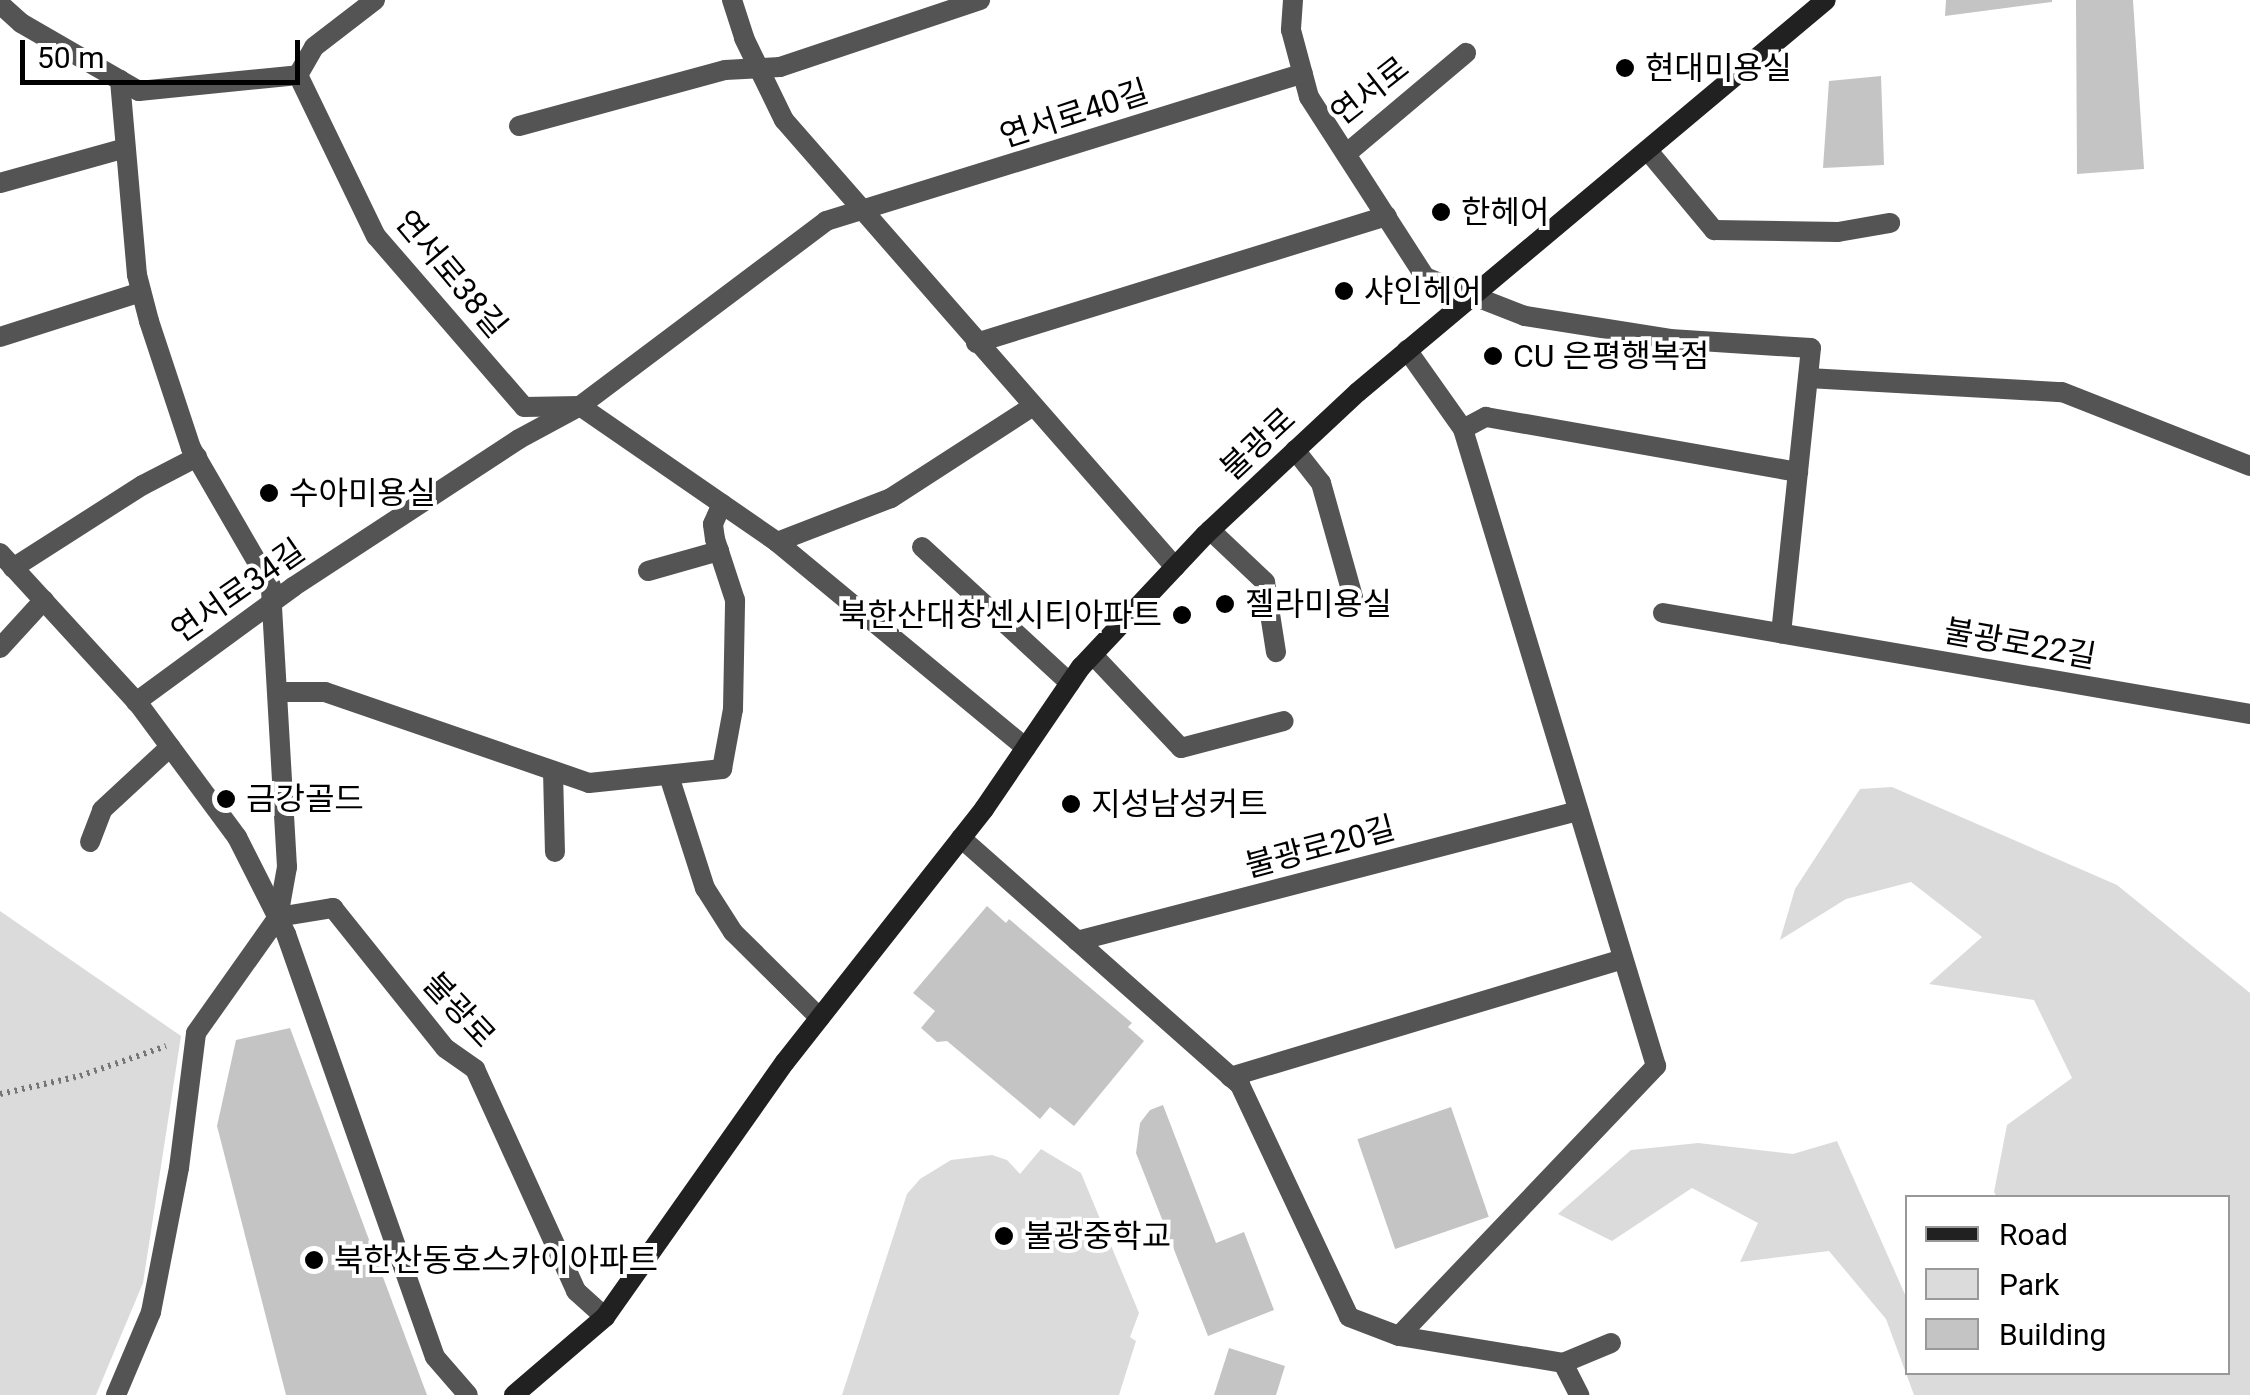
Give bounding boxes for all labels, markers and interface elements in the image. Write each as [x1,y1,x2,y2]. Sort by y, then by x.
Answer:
scale bar [25,20,305,82]
text: 50 m [37,40,104,75]
street label: 연서로 [1323,49,1417,133]
place label: 현대미용실 [1645,49,1792,87]
marker: 현대미용실 [1614,57,1636,79]
street label: 연서로40길 [995,72,1153,156]
place label: 한헤어 [1461,193,1549,231]
marker: 한헤어 [1430,201,1452,223]
street label: 연서로38길 [387,203,515,345]
place label: 샤인헤어 [1364,272,1482,310]
marker: 샤인헤어 [1333,280,1355,302]
place label: CU 은평행복점 [1513,337,1710,375]
marker: CU 은평행복점 [1482,345,1504,367]
street label: 불광로 [1213,400,1303,488]
place label: 수아미용실 [289,474,436,512]
marker: 수아미용실 [258,482,280,504]
street label: 연서로34길 [164,531,312,651]
place label: 젤라미용실 [1245,585,1392,623]
marker: 젤라미용실 [1214,593,1236,615]
place label: 북한산대창센시티아파트 [838,596,1162,634]
marker: 북한산대창센시티아파트 [1171,604,1193,626]
street label: 불광로22길 [1941,612,2099,676]
place label: 금강골드 [246,780,364,818]
place label: 지성남성커트 [1091,785,1268,823]
marker: 금강골드 [215,788,237,810]
marker: 지성남성커트 [1060,793,1082,815]
street label: 불광로20길 [1241,809,1399,885]
street label: 불광로 [415,965,503,1055]
legend [1905,1195,2230,1375]
place label: 불광중학교 [1024,1217,1171,1255]
text: Road [1999,1217,2068,1252]
marker: 불광중학교 [993,1225,1015,1247]
place label: 북한산동호스카이아파트 [334,1241,658,1279]
marker: 북한산동호스카이아파트 [303,1249,325,1271]
text: Park [1999,1267,2059,1302]
text: Building [1999,1317,2106,1352]

